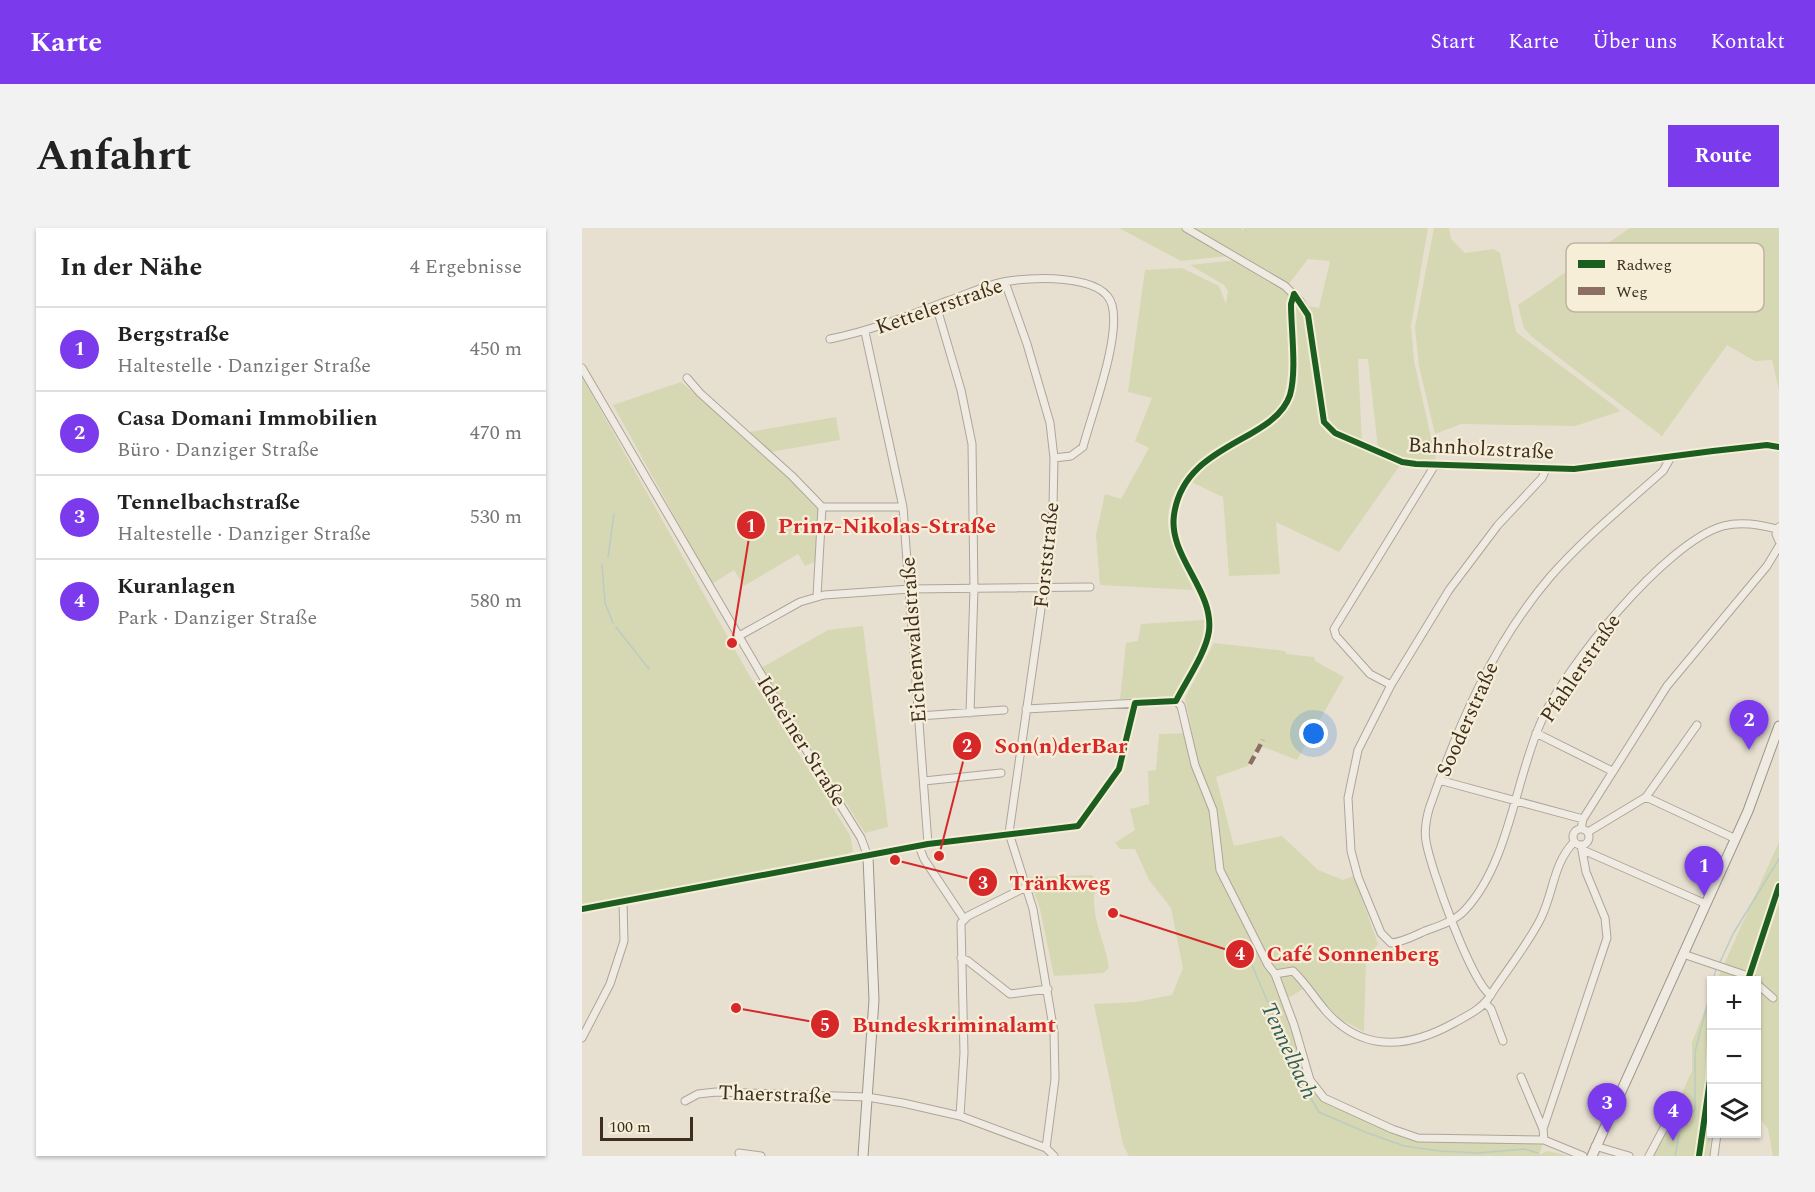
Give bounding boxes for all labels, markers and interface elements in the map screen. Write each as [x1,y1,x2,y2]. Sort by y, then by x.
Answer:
text: Karte [30,21,102,64]
text: Start [1430,26,1475,58]
text: Karte [1508,26,1559,58]
text: Über uns [1592,26,1677,58]
text: Kontakt [1710,26,1785,58]
text: Anfahrt [36,125,192,188]
button: Route [1668,125,1779,187]
legend [1566,243,1764,312]
text: In der Nähe [60,247,202,287]
text: 4 Ergebnisse [410,252,522,282]
text: Radweg [1616,253,1672,277]
street label: Kettelerstraße [871,270,1007,344]
text: Weg [1616,280,1648,304]
text: Bergstraße [117,318,229,351]
text: 1 [74,334,85,364]
text: 450 m [470,334,522,364]
text: Haltestelle · Danziger Straße [117,351,371,381]
text: Casa Domani Immobilien [117,402,378,435]
text: 2 [74,418,85,448]
text: 470 m [470,418,522,448]
street label: Bahnholzstraße [1407,429,1555,469]
text: Büro · Danziger Straße [117,435,319,465]
text: Tennelbachstraße [117,486,300,519]
street label: Forststraße [1026,501,1068,610]
text: 3 [74,502,85,532]
text: 530 m [470,502,522,532]
callout: Prinz-Nikolas-Straße [736,505,1008,545]
text: Prinz-Nikolas-Straße [778,510,996,543]
text: 1 [746,513,756,540]
text: Haltestelle · Danziger Straße [117,519,371,549]
street label: Eichenwaldstraße [892,556,936,724]
text: Kuranlagen [117,570,236,603]
text: 4 [74,586,85,616]
text: 580 m [470,586,522,616]
text: Park · Danziger Straße [117,603,317,633]
street label: Pfahlerstraße [1532,608,1629,730]
street label: Sooderstraße [1428,657,1508,782]
street label: Idsteiner Straße [748,670,854,813]
pin: 2 [1730,700,1768,750]
your location [1299,719,1328,748]
callout: Son(n)derBar [952,726,1139,766]
text: Son(n)derBar [995,730,1128,763]
text: 2 [962,733,972,760]
pin: 1 [1684,846,1724,896]
callout: Tränkweg [968,862,1123,902]
text: Tränkweg [1009,867,1111,900]
text: 3 [978,870,988,897]
callout: Café Sonnenberg [1225,934,1452,974]
text: Café Sonnenberg [1266,938,1440,971]
text: 4 [1235,941,1245,968]
map controls [1707,976,1761,1138]
button: + [1707,976,1761,1030]
water label: Tennelbach [1252,997,1325,1104]
callout: Bundeskriminalamt [810,1004,1068,1044]
text: Bundeskriminalamt [852,1009,1056,1042]
text: 5 [820,1012,830,1039]
button: − [1707,1030,1761,1084]
street label: Thaerstraße [718,1077,832,1113]
pin: 3 [1588,1084,1626,1133]
button: layers [1707,1084,1761,1138]
pin: 4 [1654,1092,1692,1141]
scale bar [600,1114,693,1142]
text: 100 m [609,1115,651,1139]

